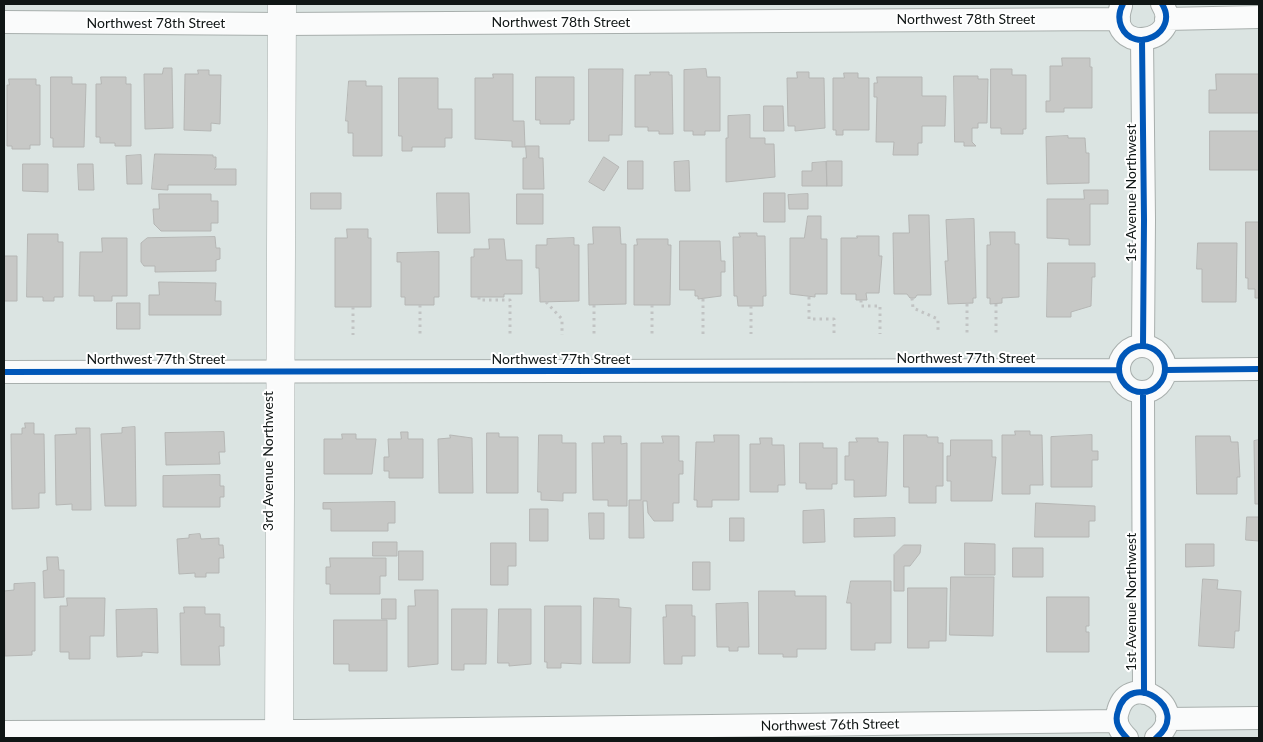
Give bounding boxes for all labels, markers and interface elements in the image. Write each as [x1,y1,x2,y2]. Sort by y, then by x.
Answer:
street label: Northwest 78th Street [897,11,1035,27]
street label: Northwest 78th Street [492,14,630,30]
street label: Northwest 78th Street [87,15,225,31]
street label: 1st Avenue Northwest [1123,124,1139,262]
street label: Northwest 77th Street [897,350,1035,366]
street label: Northwest 77th Street [87,351,225,367]
street label: Northwest 77th Street [492,351,630,367]
street label: 3rd Avenue Northwest [260,391,276,531]
street label: 1st Avenue Northwest [1123,533,1139,671]
street label: Northwest 76th Street [760,715,900,735]

